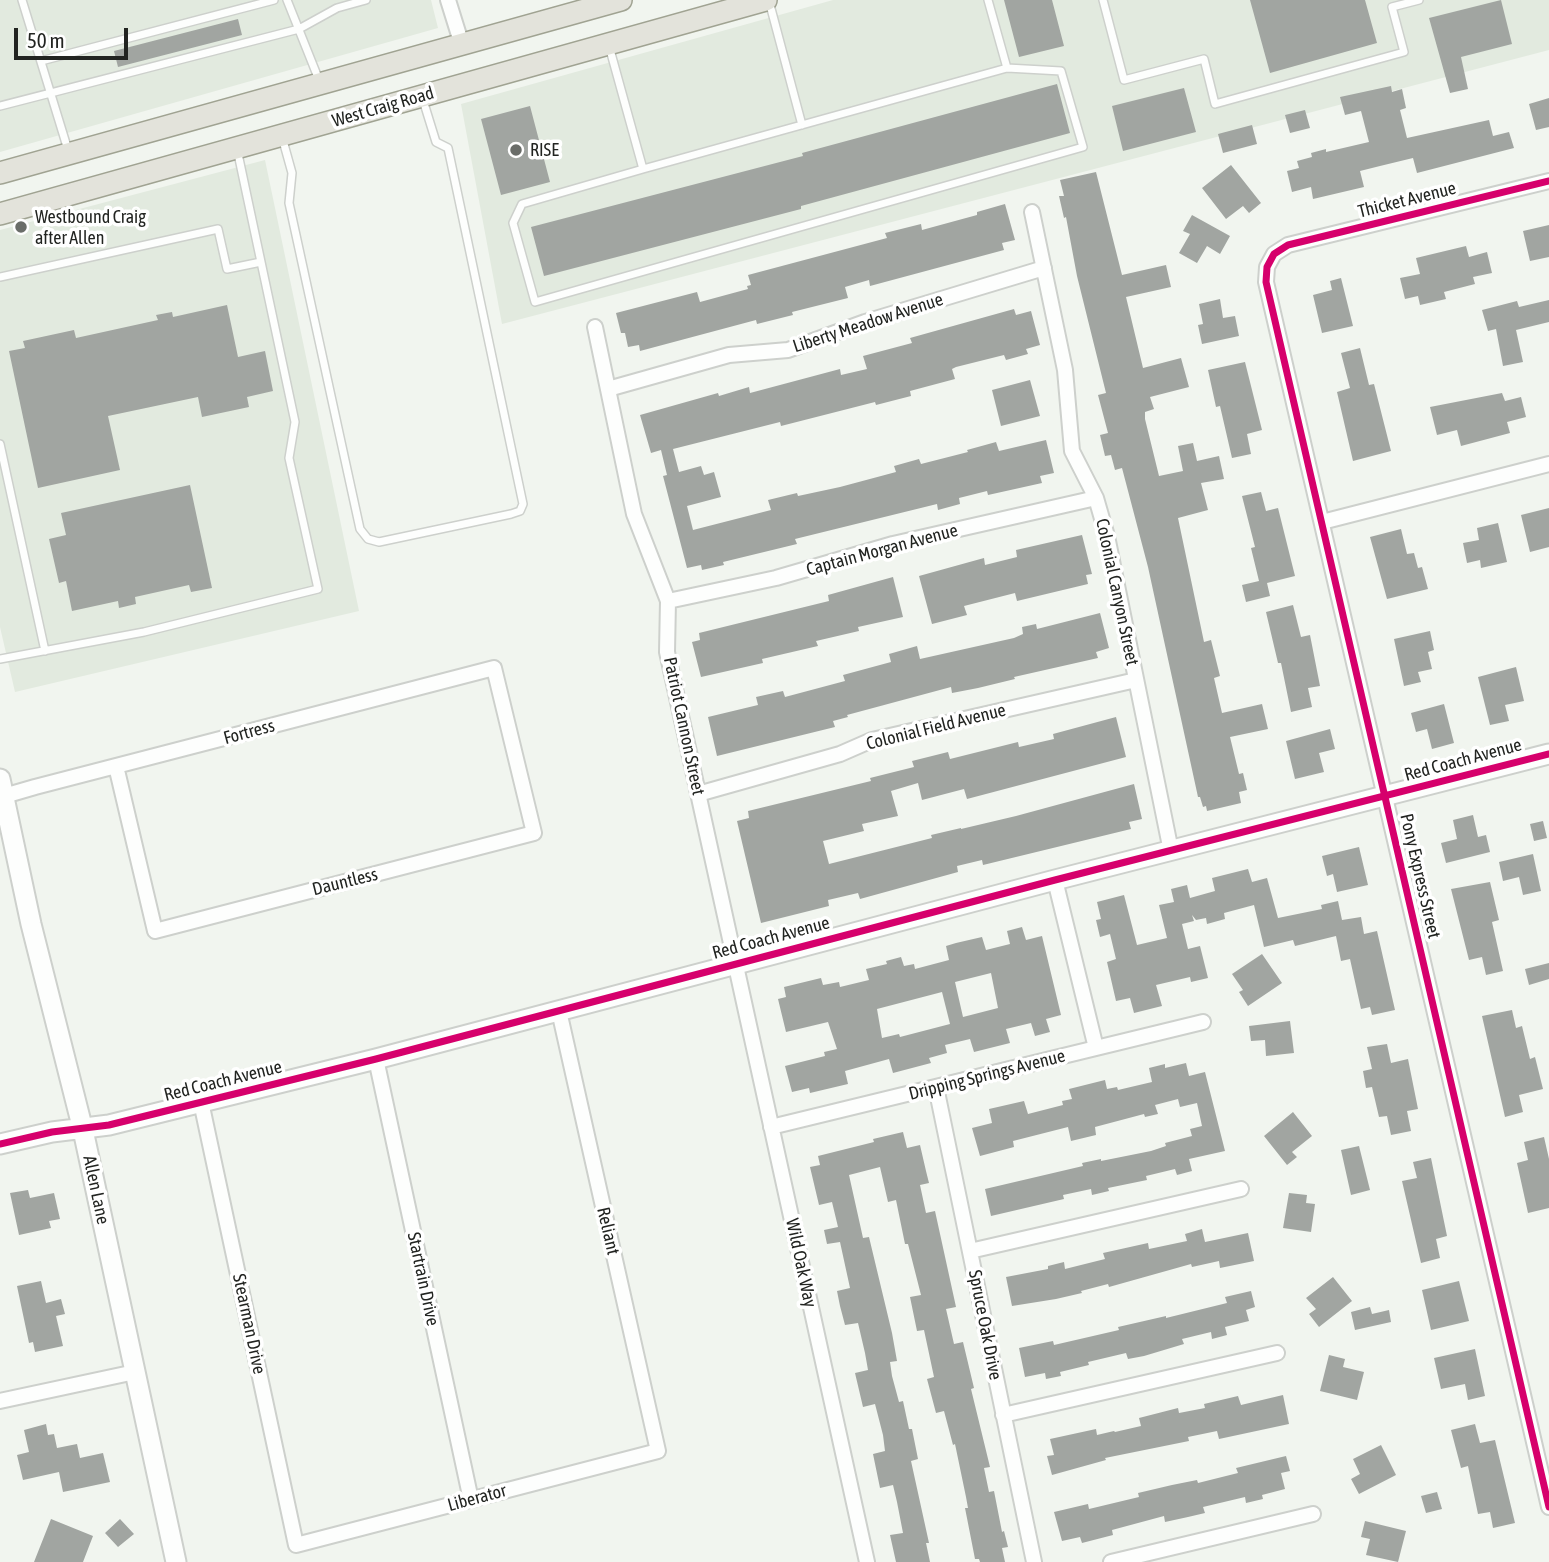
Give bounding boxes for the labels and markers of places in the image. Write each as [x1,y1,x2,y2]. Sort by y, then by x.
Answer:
place label: RISE [530,139,559,161]
marker: RISE [508,142,524,158]
place label: Westbound Craig after Allen [35,206,146,248]
marker: Westbound Craig after Allen [13,219,29,235]

